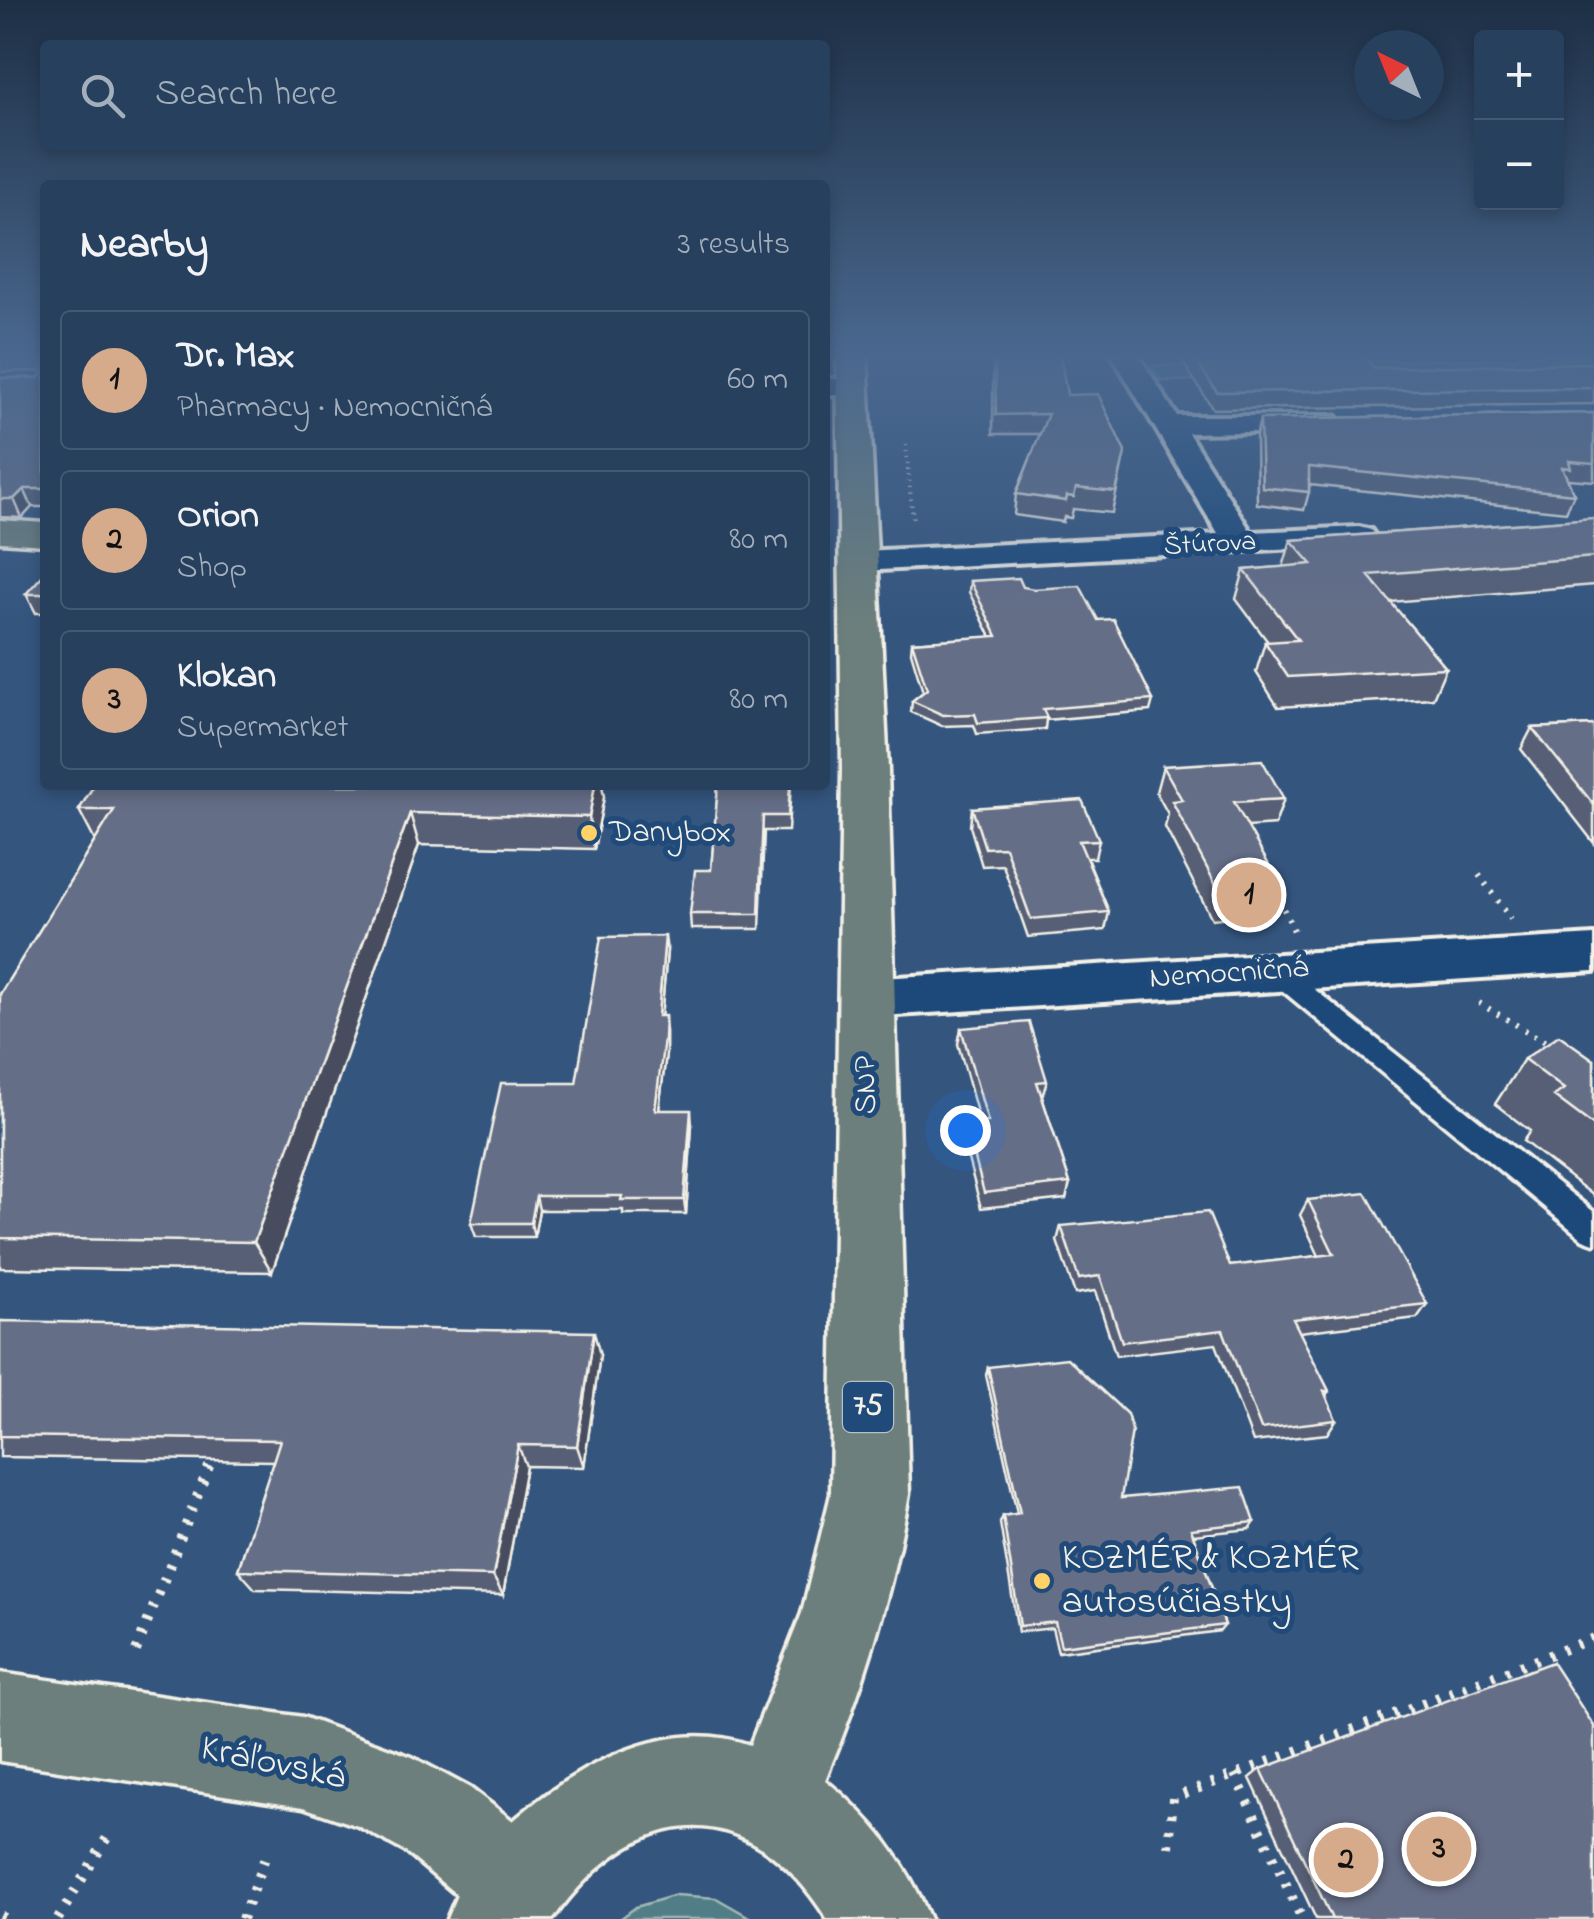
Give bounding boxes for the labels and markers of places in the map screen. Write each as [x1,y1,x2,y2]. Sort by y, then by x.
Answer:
place label: Danybox [608,810,731,857]
marker: Danybox [578,822,600,844]
pin: 1 [1216,858,1282,932]
place label: KOZMÉR & KOZMÉR autosúčiastky [1062,1531,1360,1631]
marker: KOZMÉR & KOZMÉR autosúčiastky [1031,1570,1053,1592]
pin: 3 [1406,1812,1472,1886]
pin: 2 [1314,1822,1378,1898]

